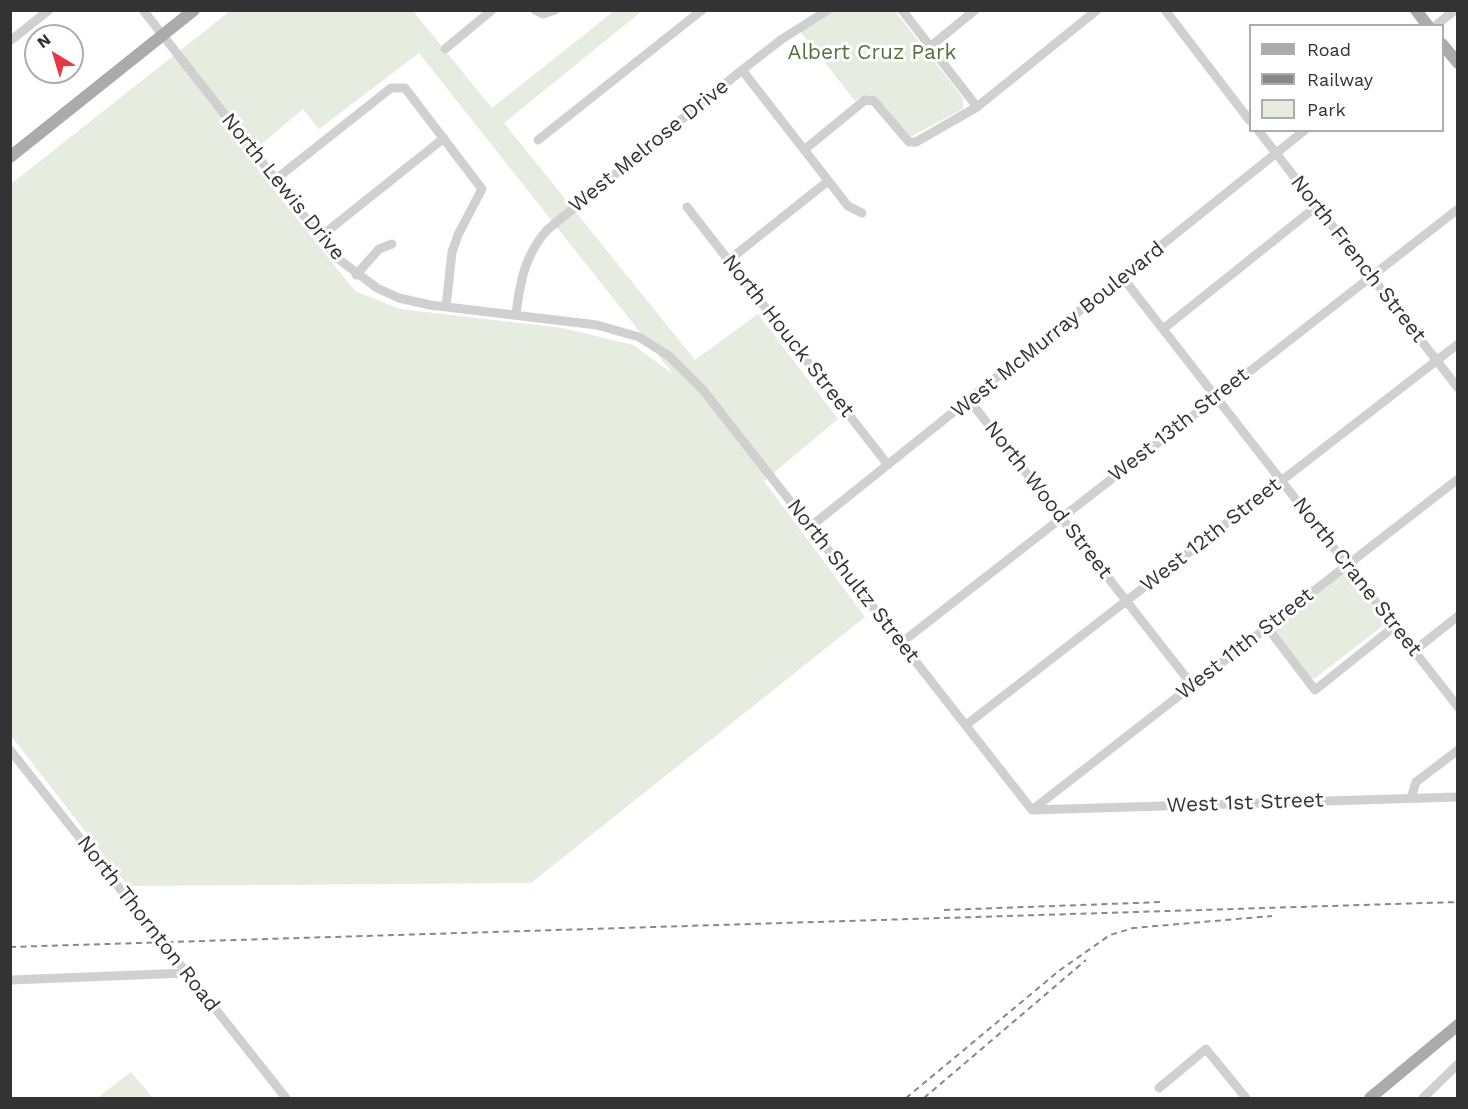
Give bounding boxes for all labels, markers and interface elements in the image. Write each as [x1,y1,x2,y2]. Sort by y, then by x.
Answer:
north arrow [24,24,84,84]
legend [1249,24,1444,132]
text: N [33,30,54,52]
text: Road [1307,39,1351,60]
park label: Albert Cruz Park [788,40,956,66]
text: Railway [1307,69,1373,90]
street label: West Melrose Drive [564,74,734,218]
text: Park [1307,99,1346,120]
street label: North Lewis Drive [216,108,350,266]
street label: North French Street [1285,170,1431,348]
street label: West McMurray Boulevard [947,236,1169,424]
street label: North Houck Street [717,250,859,422]
street label: West 13th Street [1104,362,1254,488]
street label: North Wood Street [979,416,1117,584]
street label: West 12th Street [1136,472,1286,598]
street label: North Crane Street [1287,492,1427,662]
street label: North Shultz Street [781,494,925,668]
street label: West 11th Street [1171,583,1319,705]
street label: West 1st Street [1166,788,1324,818]
street label: North Thornton Road [71,831,225,1017]

